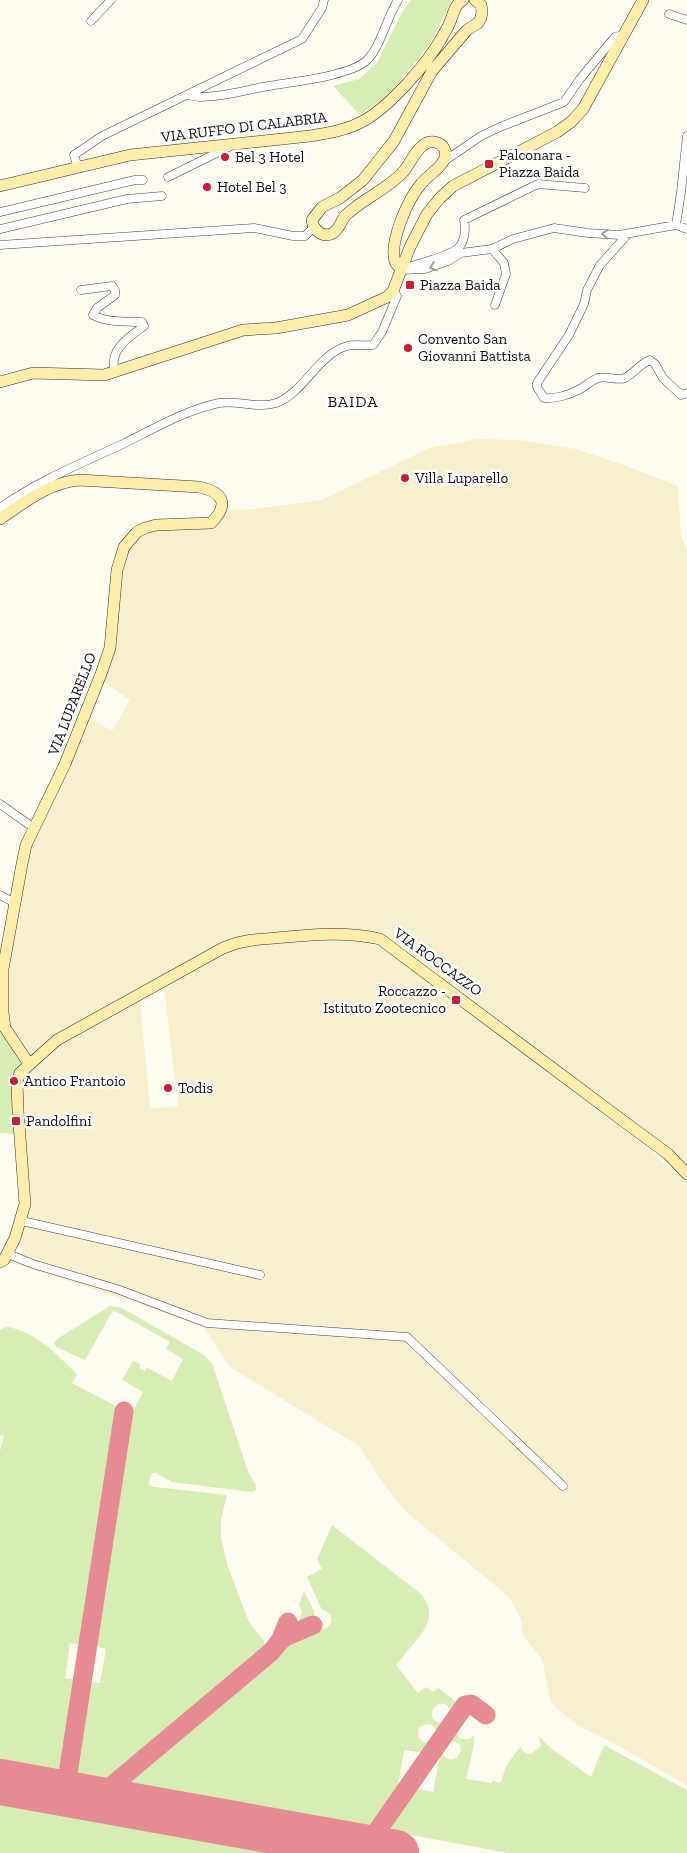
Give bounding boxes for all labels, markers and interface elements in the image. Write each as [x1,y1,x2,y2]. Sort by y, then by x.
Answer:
street label: VIA RUFFO DI CALABRIA [159,108,328,146]
place label: Falconara - Piazza Baida [499,146,580,181]
place label: Bel 3 Hotel [235,148,305,166]
marker: Bel 3 Hotel [219,151,231,163]
marker: Falconara - Piazza Baida [483,158,495,170]
place label: Hotel Bel 3 [217,178,287,196]
marker: Hotel Bel 3 [201,181,213,193]
one-way arrow [601,229,609,240]
one-way arrow [429,261,438,271]
place label: Piazza Baida [420,276,501,294]
marker: Piazza Baida [404,279,416,291]
place label: Convento San Giovanni Battista [418,330,531,365]
marker: Convento San Giovanni Battista [402,342,414,354]
district label: BAIDA [327,392,379,411]
place label: Villa Luparello [414,469,509,487]
marker: Villa Luparello [399,472,411,484]
street label: VIA LUPARELLO [44,650,100,759]
street label: VIA ROCCAZZO [390,923,486,1000]
place label: Roccazzo - Istituto Zootecnico [323,982,446,1017]
marker: Roccazzo - Istituto Zootecnico [450,994,462,1006]
place label: Antico Frantoio [24,1072,126,1090]
marker: Antico Frantoio [8,1075,20,1087]
place label: Todis [178,1079,213,1097]
marker: Todis [162,1082,174,1094]
place label: Pandolfini [26,1112,92,1130]
marker: Pandolfini [10,1115,22,1127]

